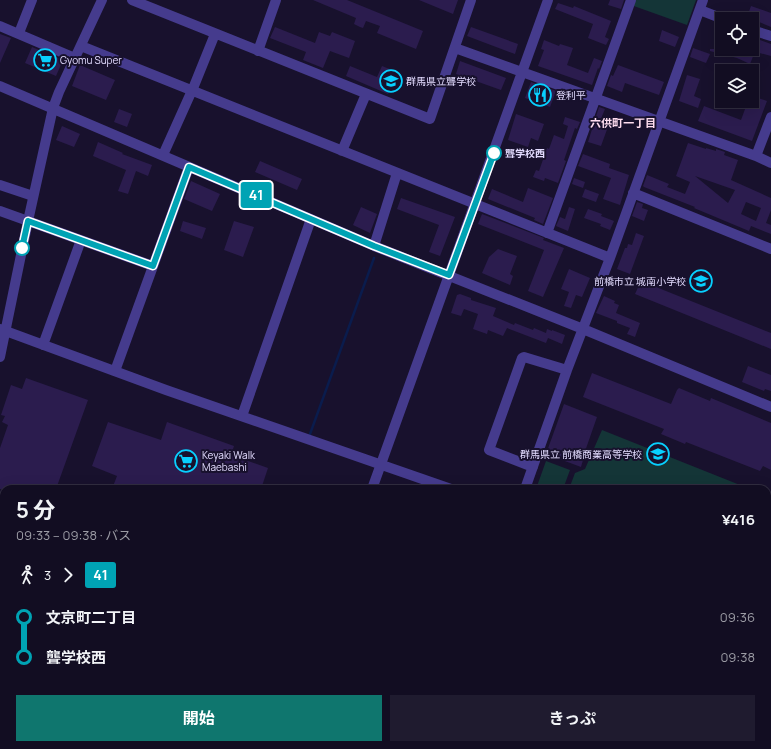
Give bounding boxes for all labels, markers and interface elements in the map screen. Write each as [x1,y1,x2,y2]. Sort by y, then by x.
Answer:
map controls [715,12,759,108]
button: locate [715,12,759,56]
supermarket icon: Gyomu Super [32,47,58,73]
place label: Gyomu Super [60,53,122,67]
button: layers [715,64,759,108]
school or university icon: 群馬県立聾学校 [378,68,404,94]
place label: 群馬県立聾学校 [406,74,476,88]
restaurant icon: 登利平 [527,82,553,108]
place label: 登利平 [556,88,586,102]
district label: 六供町一丁目 [590,115,656,130]
marker: 聾学校西 [486,145,502,161]
place label: 聾学校西 [505,146,545,160]
line badge: 41 [238,182,274,208]
text: 41 [249,185,263,204]
unlabelled marker [14,240,30,256]
school or university icon: 前橋市立 城南小学校 [688,268,714,294]
place label: 前橋市立 城南小学校 [594,274,686,288]
school or university icon: 群馬県立 前橋商業高等学校 [645,441,671,467]
place label: 群馬県立 前橋商業高等学校 [520,447,642,461]
supermarket icon: Keyaki Walk Maebashi [173,448,199,474]
place label: Keyaki Walk Maebashi [202,448,256,474]
text: 5 分 [16,495,55,525]
text: ¥416 [722,509,755,530]
text: 09:33 – 09:38 · バス [16,526,131,544]
icon: walk [16,564,38,586]
icon: forward [57,564,79,586]
text: 41 [93,565,108,584]
text: 3 [44,566,51,584]
text: 文京町二丁目 [46,607,136,628]
text: 09:36 [720,608,755,626]
text: 聾学校西 [46,647,106,668]
text: 09:38 [720,648,755,666]
button: 開始 [16,695,382,741]
button: きっぷ [390,695,755,741]

